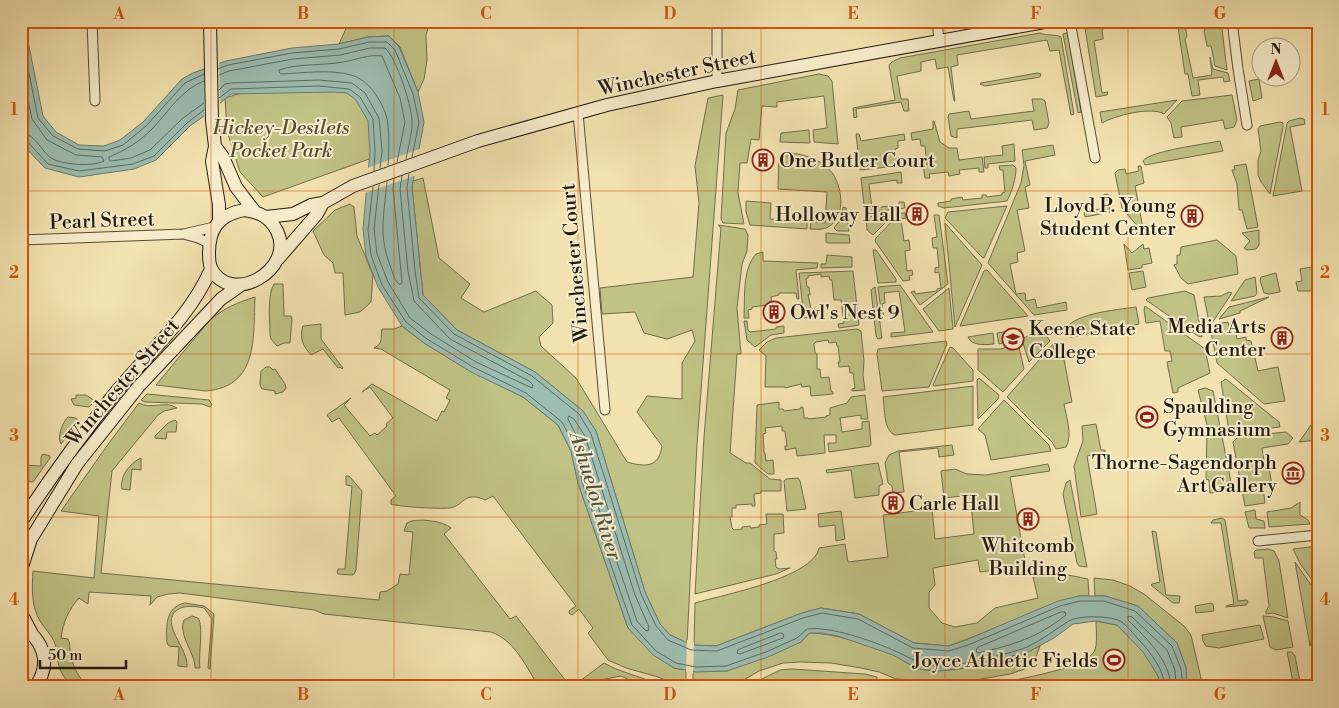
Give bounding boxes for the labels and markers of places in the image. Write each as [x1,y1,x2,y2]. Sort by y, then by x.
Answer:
building icon: One Butler Court [751,148,775,172]
place label: One Butler Court [779,149,935,174]
place label: Lloyd P. Young Student Center [1040,194,1177,242]
building icon: Holloway Hall [905,202,929,226]
place label: Holloway Hall [775,203,901,228]
building icon: Lloyd P. Young Student Center [1180,204,1204,228]
building icon: Owl's Nest 9 [762,300,786,324]
place label: Owl's Nest 9 [790,301,900,326]
place label: Media Arts Center [1167,315,1266,363]
place label: Keene State College [1029,317,1136,365]
building icon: Media Arts Center [1270,326,1294,350]
school or university icon: Keene State College [1001,327,1025,351]
place label: Spaulding Gymnasium [1163,395,1272,443]
sports icon: Spaulding Gymnasium [1135,405,1159,429]
place label: Thorne-Sagendorph Art Gallery [1092,451,1277,499]
museum icon: Thorne-Sagendorph Art Gallery [1281,461,1305,485]
building icon: Carle Hall [881,491,905,515]
place label: Carle Hall [909,492,999,517]
building icon: Whitcomb Building [1016,507,1040,531]
place label: Whitcomb Building [980,534,1075,582]
sports icon: Joyce Athletic Fields [1102,648,1126,672]
place label: Joyce Athletic Fields [912,649,1098,674]

